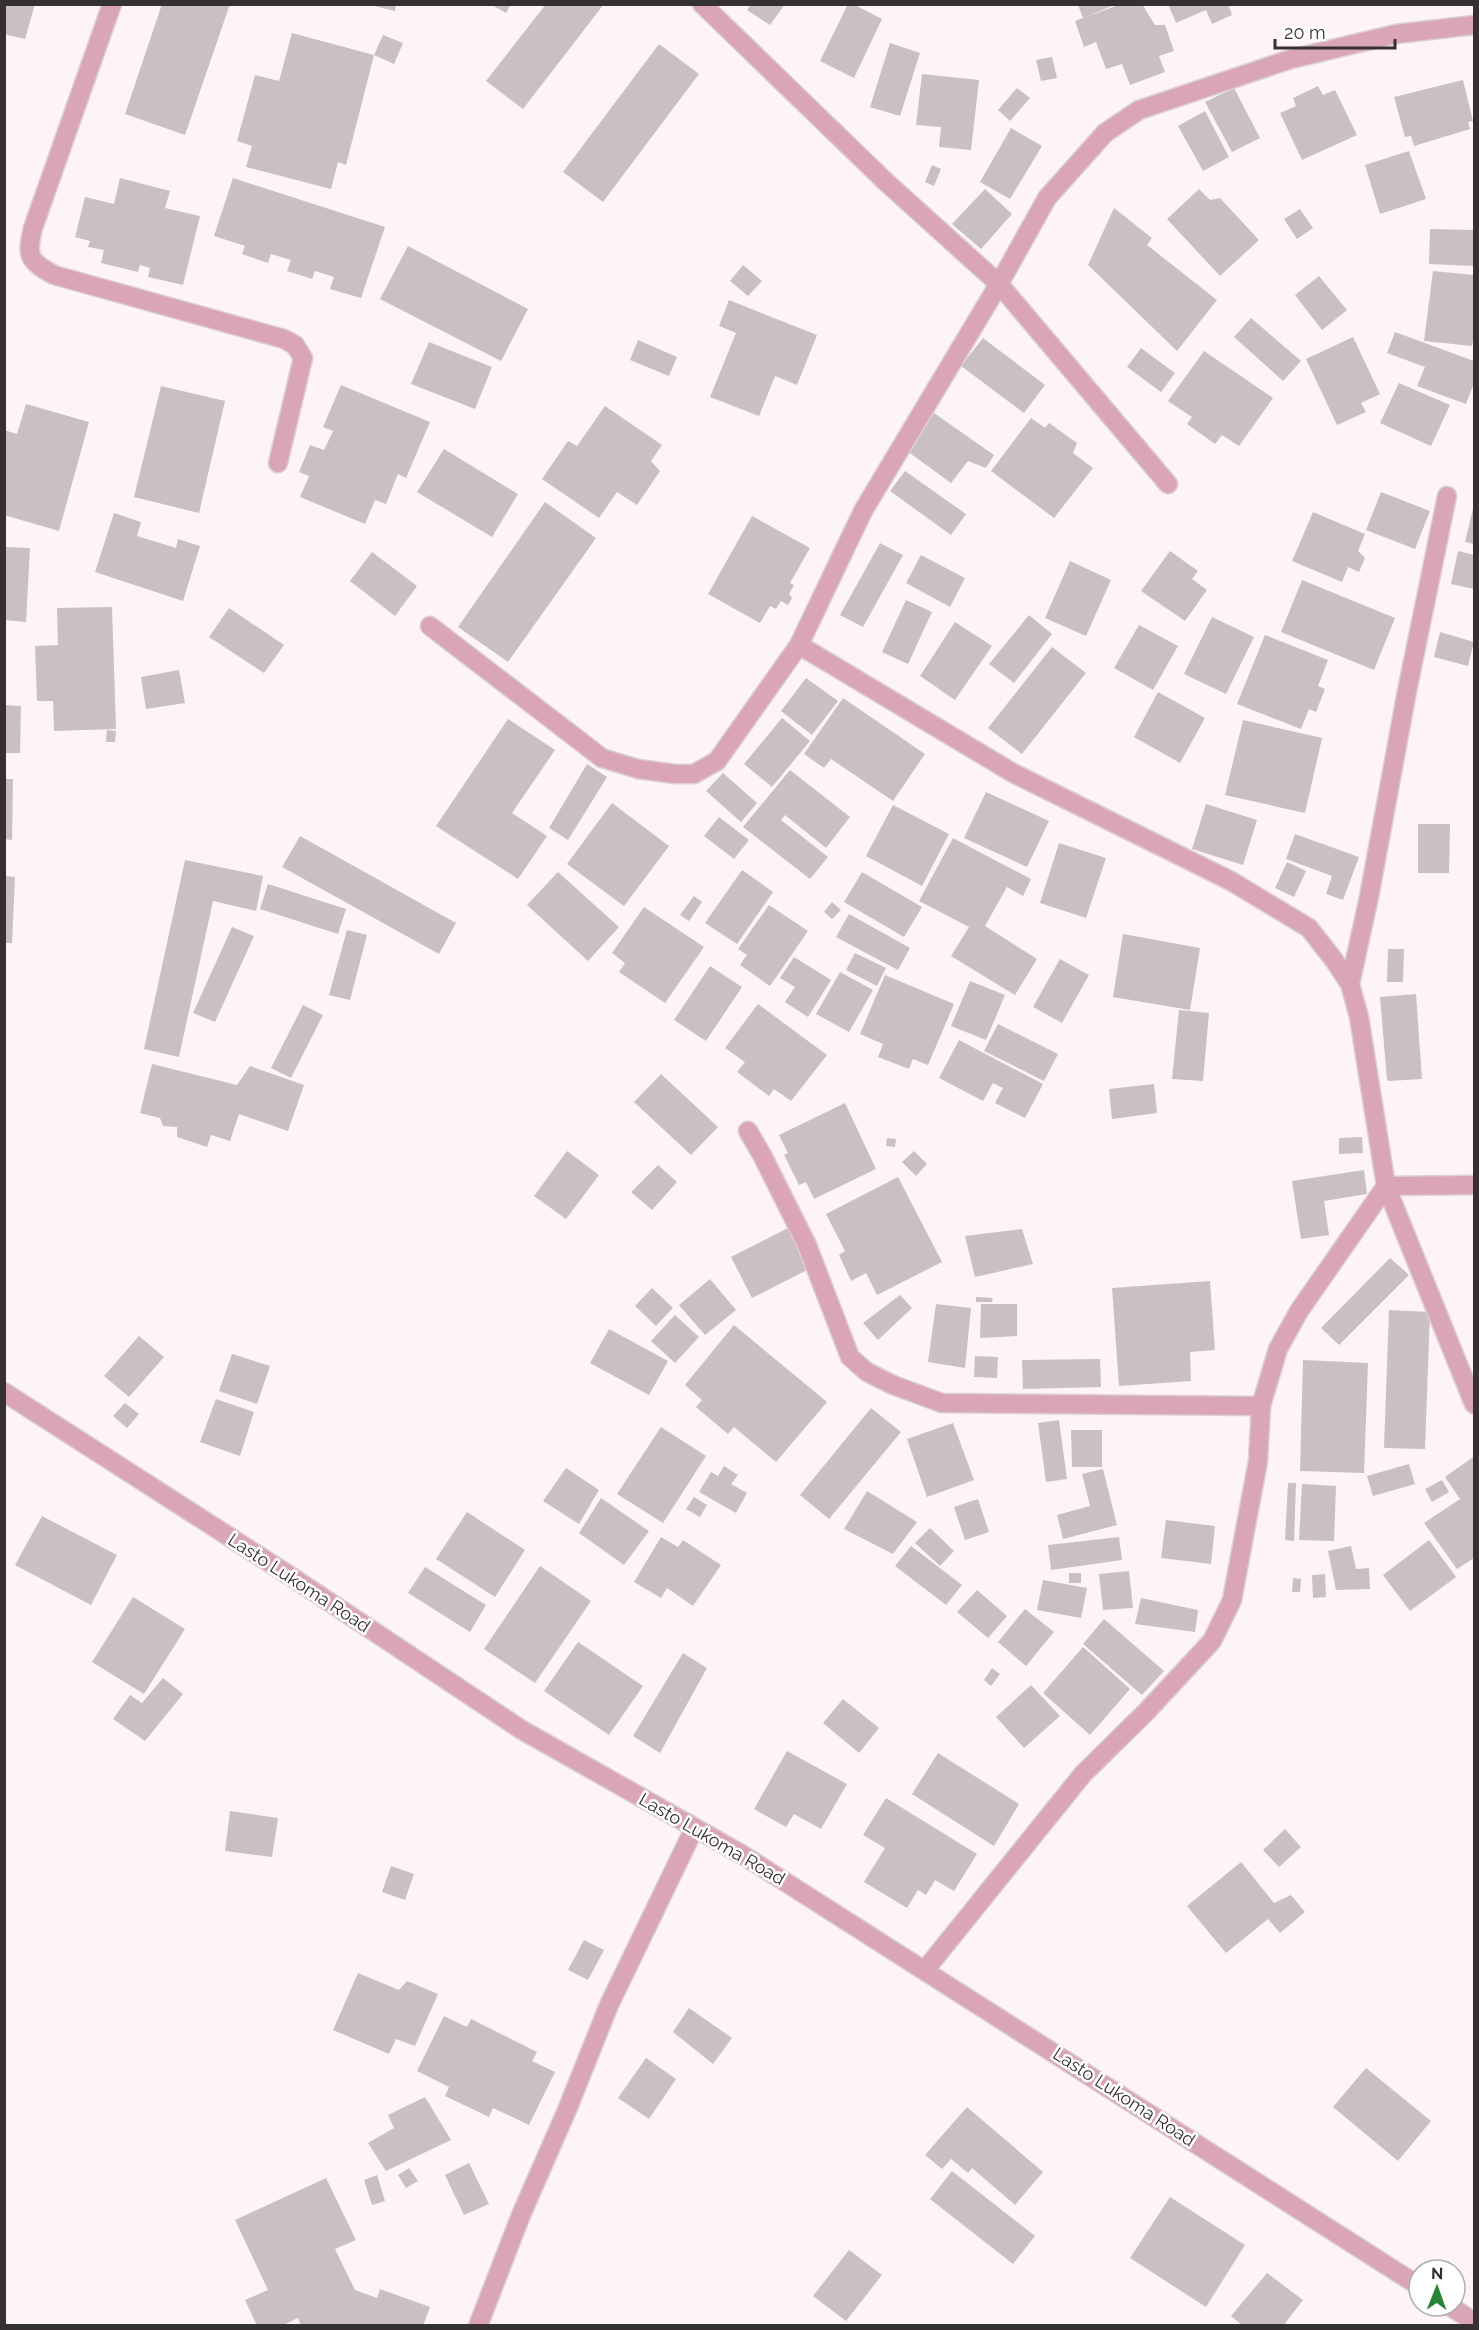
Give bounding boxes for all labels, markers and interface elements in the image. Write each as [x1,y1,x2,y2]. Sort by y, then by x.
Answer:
scale bar [1275,12,1395,50]
text: 20 m [1284,22,1326,43]
street label: Lasto Lukoma Road [224,1529,374,1636]
street label: Lasto Lukoma Road [635,1788,789,1889]
street label: Lasto Lukoma Road [1049,2043,1199,2150]
north arrow [1407,2258,1467,2318]
text: N [1431,2264,1444,2283]

